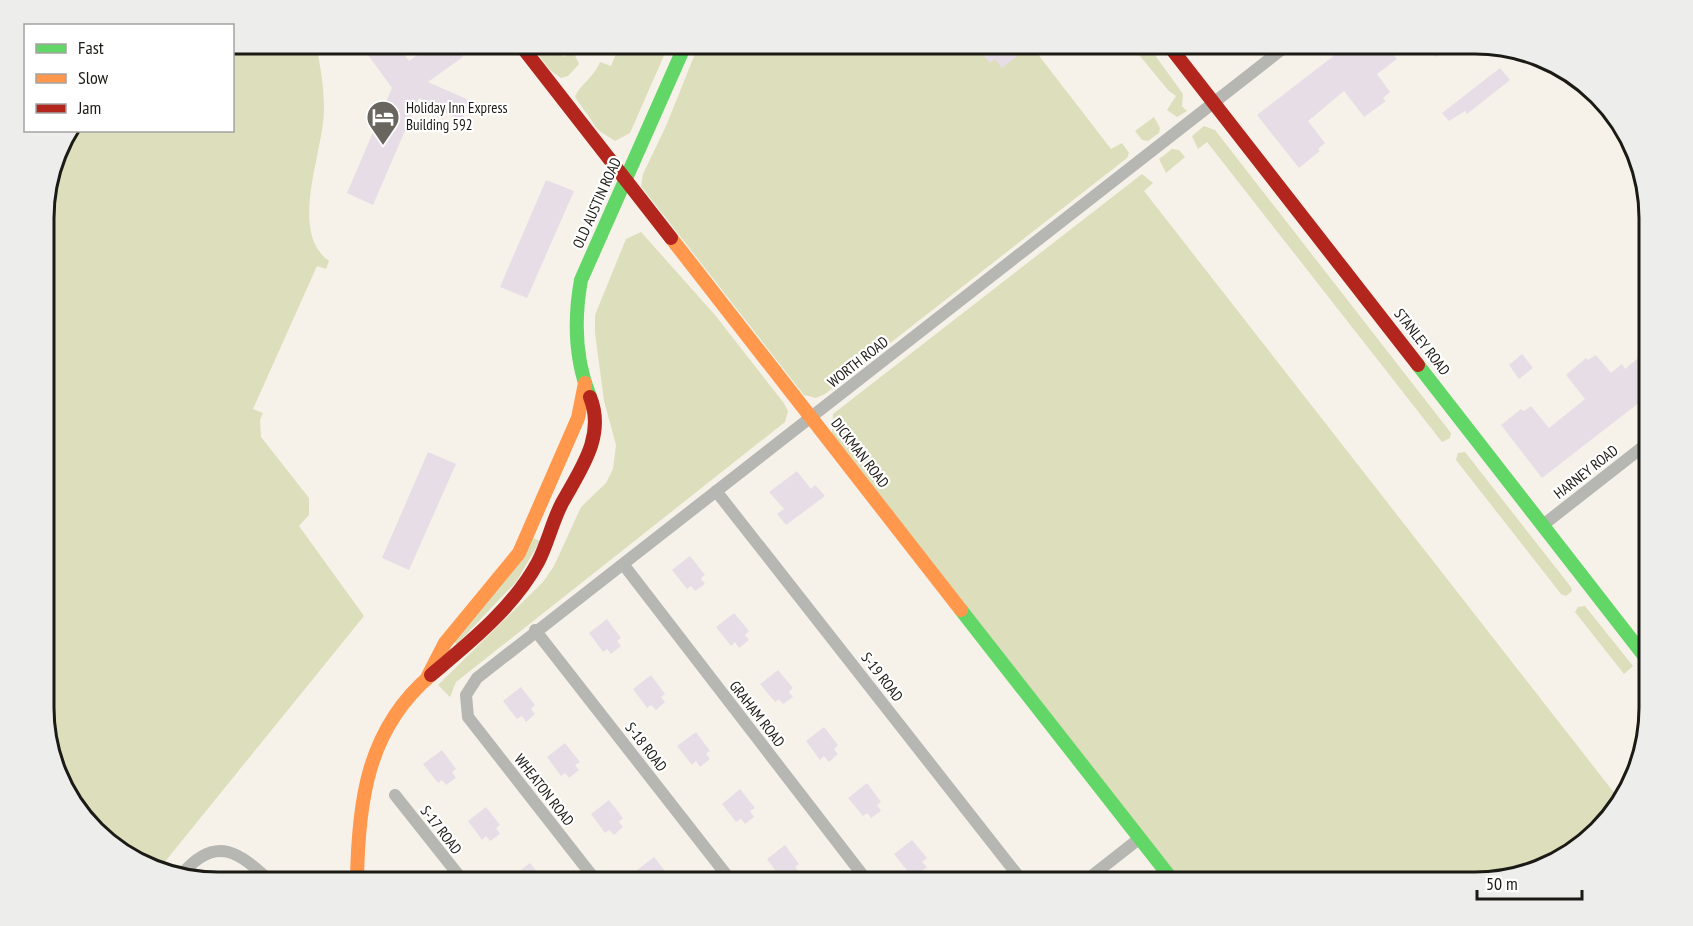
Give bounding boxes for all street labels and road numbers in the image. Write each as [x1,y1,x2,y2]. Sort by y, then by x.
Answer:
street label: OLD AUSTIN ROAD [568,154,625,251]
street label: STANLEY ROAD [1390,305,1454,379]
street label: WORTH ROAD [823,332,892,391]
street label: DICKMAN ROAD [827,414,894,491]
street label: HARNEY ROAD [1550,441,1622,503]
street label: S-19 ROAD [857,648,908,705]
street label: GRAHAM ROAD [726,677,789,751]
street label: S-18 ROAD [621,718,672,775]
street label: WHEATON ROAD [510,750,578,830]
street label: S-17 ROAD [417,802,466,858]

